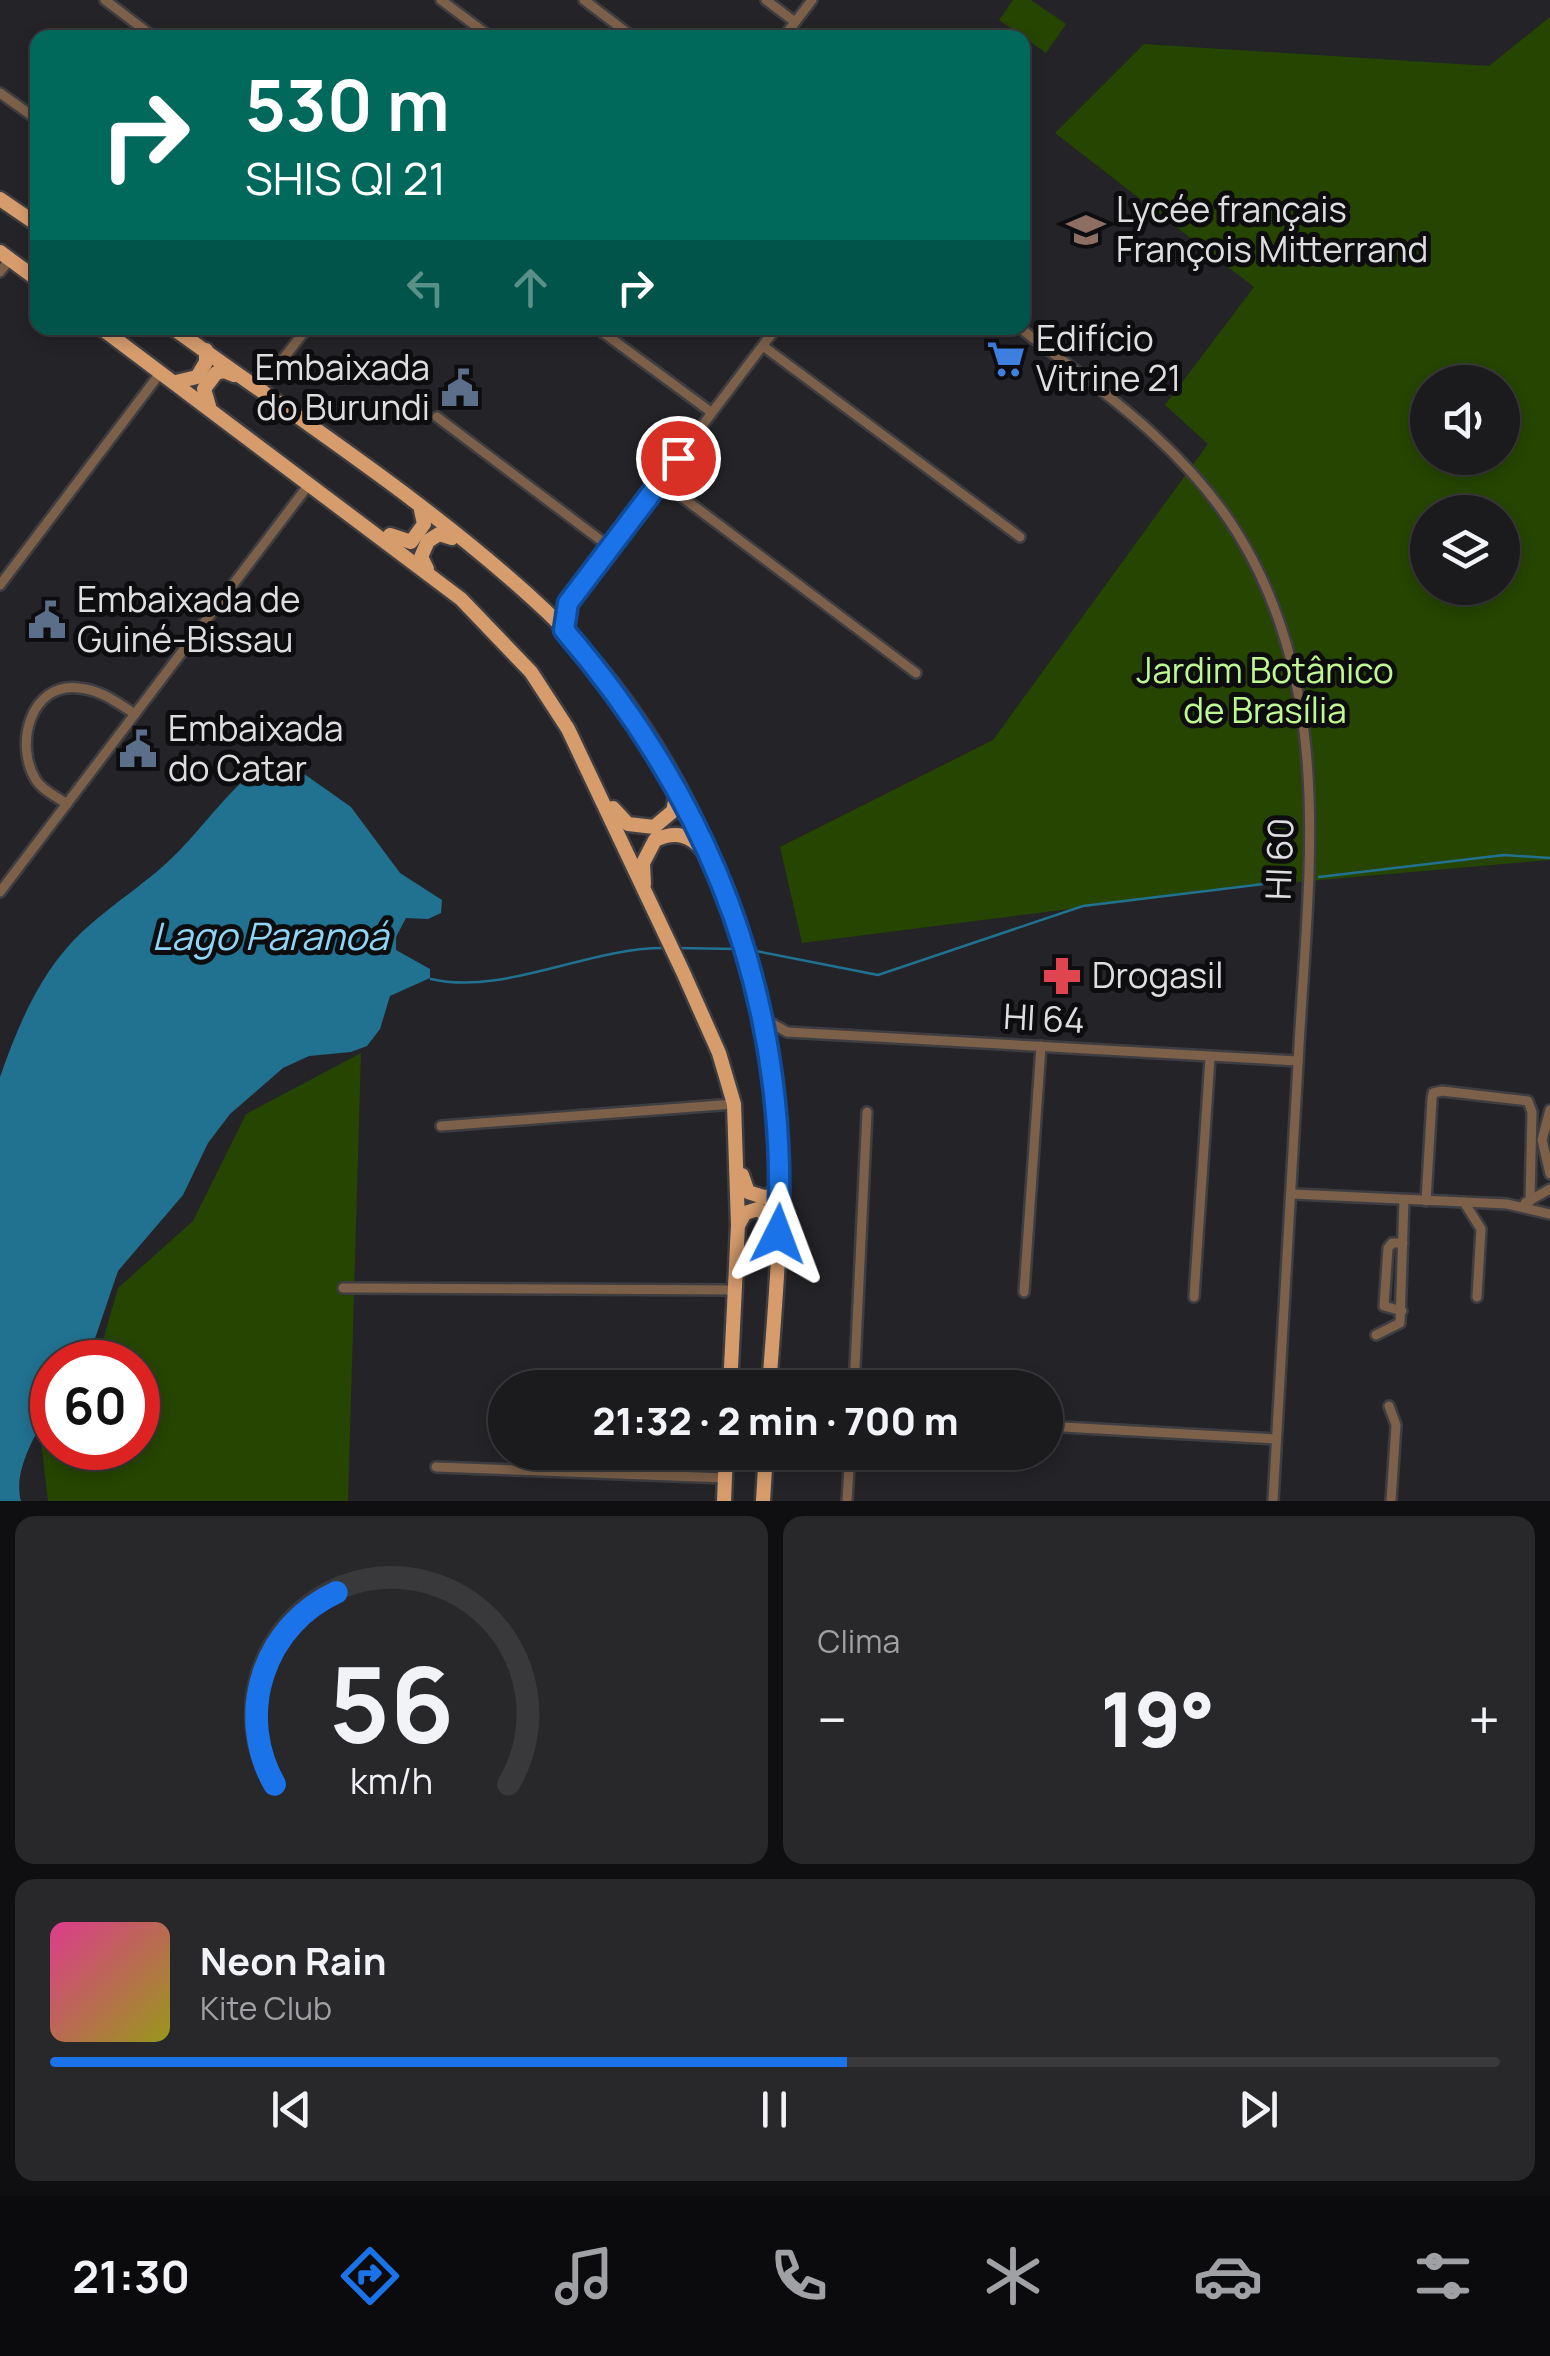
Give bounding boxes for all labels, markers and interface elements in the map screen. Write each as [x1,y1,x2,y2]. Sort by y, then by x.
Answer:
text: 530 m [245,56,450,152]
icon: right [80,70,210,200]
text: SHIS QI 21 [245,147,446,209]
place label: Lycée français François Mitterrand [1116,185,1428,273]
school or university icon: Lycée français François Mitterrand [1065,209,1107,251]
icon: left [398,260,453,315]
icon: ahead [503,260,558,315]
icon: right [608,260,663,315]
place label: Edifício Vitrine 21 [1036,314,1181,402]
supermarket icon: Edifício Vitrine 21 [985,338,1027,380]
place label: Embaixada do Burundi [255,343,430,431]
map controls [1410,365,1520,605]
button: sound [1410,365,1520,475]
public building icon: Embaixada do Burundi [439,367,481,409]
pin [636,416,721,501]
icon: arrive [651,431,706,486]
button: layers [1410,495,1520,605]
place label: Embaixada de Guiné-Bissau [77,575,301,663]
public building icon: Embaixada de Guiné-Bissau [26,599,68,641]
park label: Jardim Botânico de Brasília [1136,646,1394,734]
place label: Embaixada do Catar [168,704,343,792]
public building icon: Embaixada do Catar [117,728,159,770]
street label: HI 60 [1254,817,1304,901]
water label: Lago Paranoá [152,909,390,961]
place label: Drogasil [1092,951,1223,999]
pharmacy icon: Drogasil [1041,955,1083,997]
street label: HI 64 [1002,992,1086,1044]
position arrow [726,1182,830,1286]
speed limit sign: 60 [30,1340,160,1470]
text: 21:32 · 2 min · 700 m [593,1394,958,1446]
text: Clima [818,1619,900,1663]
text: 56 [328,1631,454,1773]
text: 19° [1101,1667,1215,1770]
text: − [818,1681,847,1757]
text: + [1468,1681,1500,1757]
text: km/h [350,1756,433,1805]
text: Neon Rain [200,1934,386,1986]
text: Kite Club [200,1986,332,2030]
icon: previous [264,2082,319,2137]
icon: pause [747,2082,802,2137]
icon: next [1231,2082,1286,2137]
icon: directions [335,2241,405,2311]
icon: music [549,2241,619,2311]
icon: phone [764,2241,834,2311]
icon: climate [978,2241,1048,2311]
icon: car [1193,2241,1263,2311]
icon: filters [1408,2241,1478,2311]
text: 21:30 [72,2245,190,2307]

